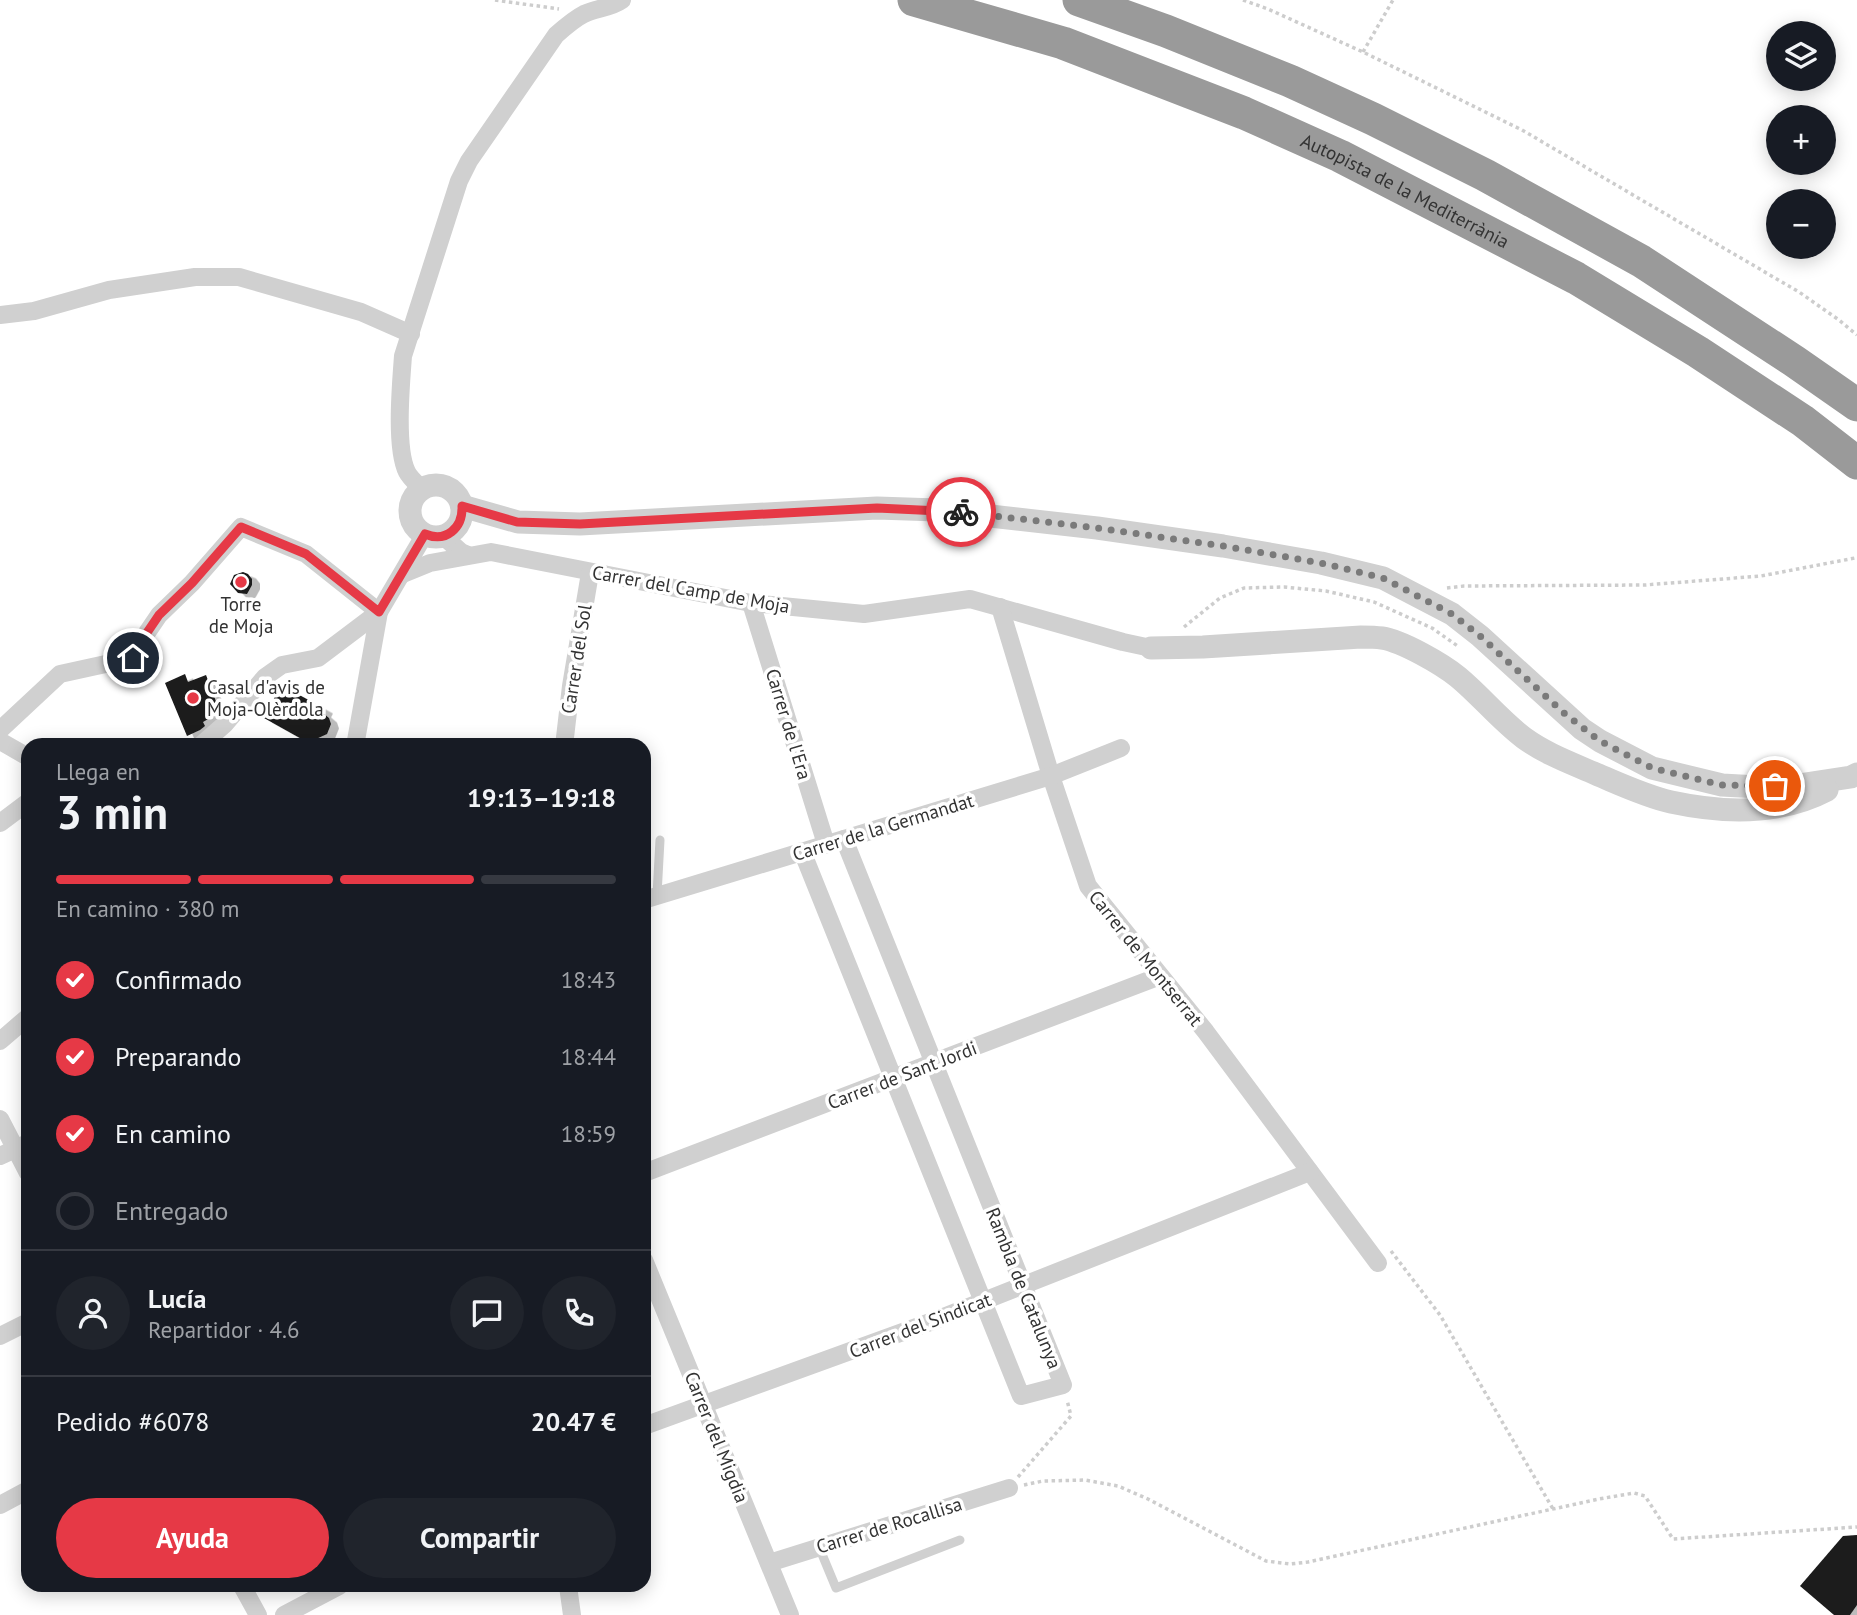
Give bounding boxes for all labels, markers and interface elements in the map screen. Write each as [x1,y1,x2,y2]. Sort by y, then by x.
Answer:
map controls [1766,21,1836,259]
button: layers [1766,21,1836,91]
button: + [1766,105,1836,175]
street label: Autopista de la Mediterrània [1297,128,1513,253]
button: − [1766,189,1836,259]
courier [926,477,996,547]
icon: bike [942,493,980,531]
street label: Carrer del Camp de Moja [590,560,792,618]
marker: Torre de Moja [233,574,249,590]
place label: Torre de Moja [209,592,273,638]
street label: Carrer del Sol [556,602,597,715]
pin [103,628,163,688]
icon: home [114,639,152,677]
street label: Carrer de l'Era [761,666,817,782]
place label: Casal d'avis de Moja-Olèrdola [207,675,325,721]
marker: Casal d'avis de Moja-Olèrdola [185,690,201,706]
pin [1745,756,1805,816]
text: Llega en [56,757,140,786]
icon: bag [1756,767,1794,805]
text: 19:13–19:18 [467,781,616,814]
text: 3 min [56,782,168,842]
street label: Carrer de la Germandat [790,788,977,866]
street label: Carrer de Montserrat [1084,885,1208,1031]
text: En camino · 380 m [56,894,239,923]
icon: check [56,961,94,999]
text: Confirmado [115,963,242,996]
text: 18:43 [561,965,616,994]
street label: Carrer de Sant Jordi [824,1035,980,1115]
icon: check [56,1038,94,1076]
text: Preparando [115,1040,242,1073]
text: 18:44 [561,1042,616,1071]
icon: check [56,1115,94,1153]
text: En camino [115,1117,231,1150]
text: 18:59 [561,1119,616,1148]
text: Entregado [115,1194,229,1227]
street label: Rambla de Catalunya [981,1204,1067,1372]
button: person [56,1276,130,1350]
button: chat [450,1276,524,1350]
button: phone [542,1276,616,1350]
text: Lucía [148,1282,207,1315]
street label: Carrer del Sindicat [846,1287,995,1363]
text: Repartidor · 4.6 [148,1315,300,1344]
street label: Carrer del Migdia [680,1368,754,1506]
text: Pedido #6078 [56,1405,209,1438]
text: 20.47 € [531,1405,616,1438]
street label: Carrer de Rocallisa [813,1491,965,1559]
button: Ayuda [56,1498,329,1578]
button: Compartir [343,1498,616,1578]

